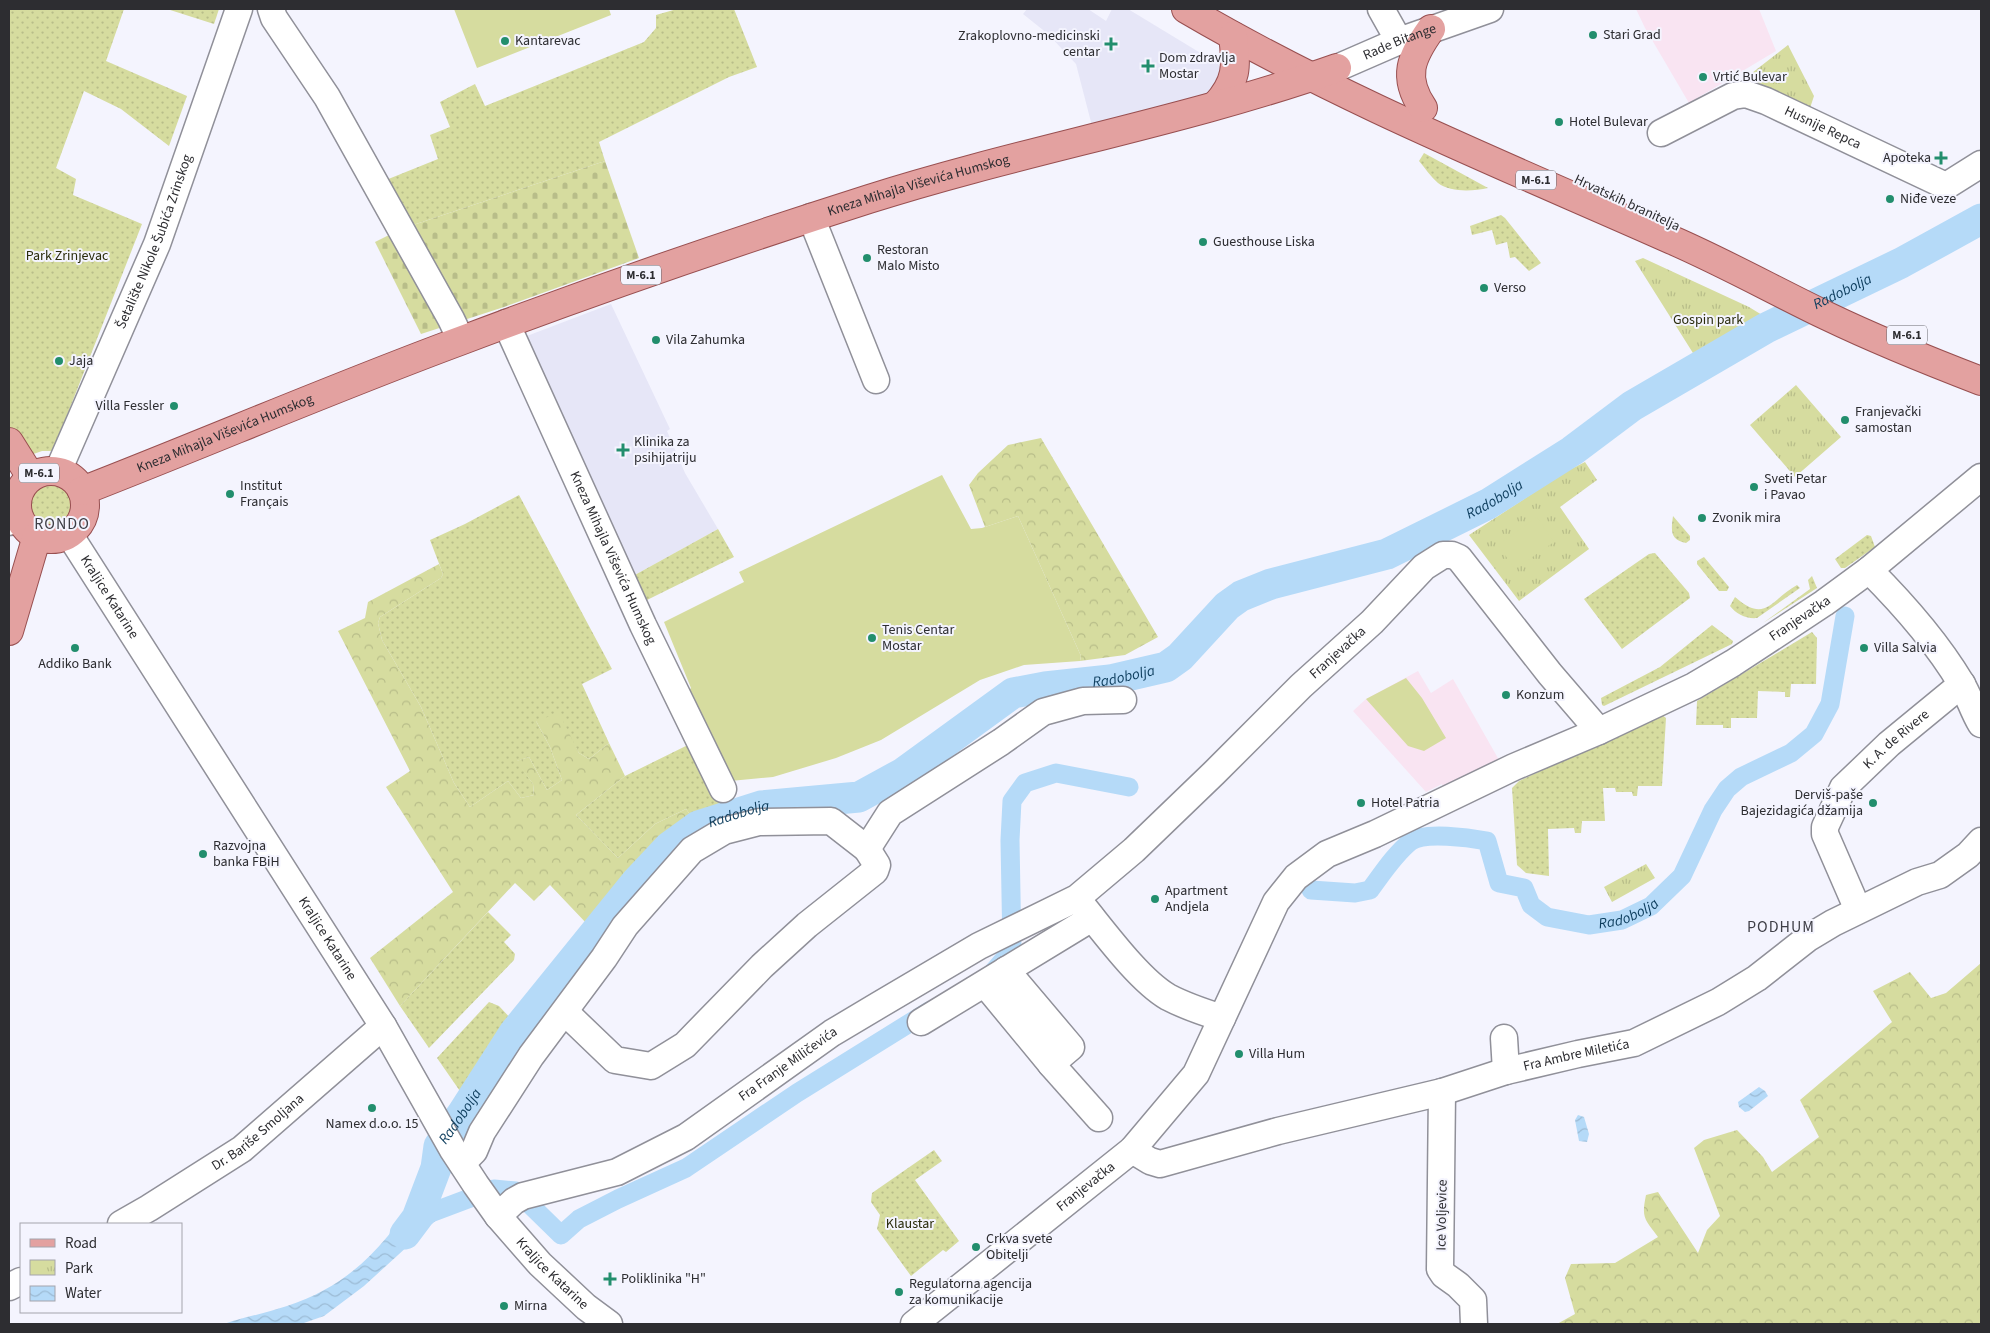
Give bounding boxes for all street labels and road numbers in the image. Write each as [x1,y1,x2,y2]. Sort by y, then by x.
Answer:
street label: Rade Bitange [1360,19,1439,65]
street label: Husnije Repca [1781,101,1864,155]
street label: Kneza Mihajla Viševića Humskog [825,150,1012,222]
street label: Šetalište Nikole Šubića Zrinskog [111,152,198,332]
road number: M-6.1 [1516,170,1556,190]
street label: Hrvatskih branitelja [1571,170,1683,236]
road number: M-6.1 [621,266,661,284]
road number: M-6.1 [1887,326,1927,344]
street label: Kneza Mihajla Viševića Humskog [134,389,316,478]
road number: M-6.1 [19,463,59,482]
street label: Kneza Mihajla Viševića Humskog [564,468,661,648]
street label: Kraljice Katarine [75,552,144,643]
street label: Franjevačka [1765,591,1835,646]
street label: Franjevačka [1305,622,1371,684]
street label: K. A. de Rivere [1858,705,1934,774]
street label: Kraljice Katarine [293,893,361,984]
street label: Fra Franje Miličevića [735,1022,841,1106]
street label: Fra Ambre Miletića [1521,1034,1631,1077]
street label: Dr. Bariše Smoljana [208,1089,309,1176]
street label: Franjevačka [1052,1157,1120,1216]
street label: Ice Voljevice [1431,1179,1453,1251]
street label: Kraljice Katarine [511,1233,593,1314]

